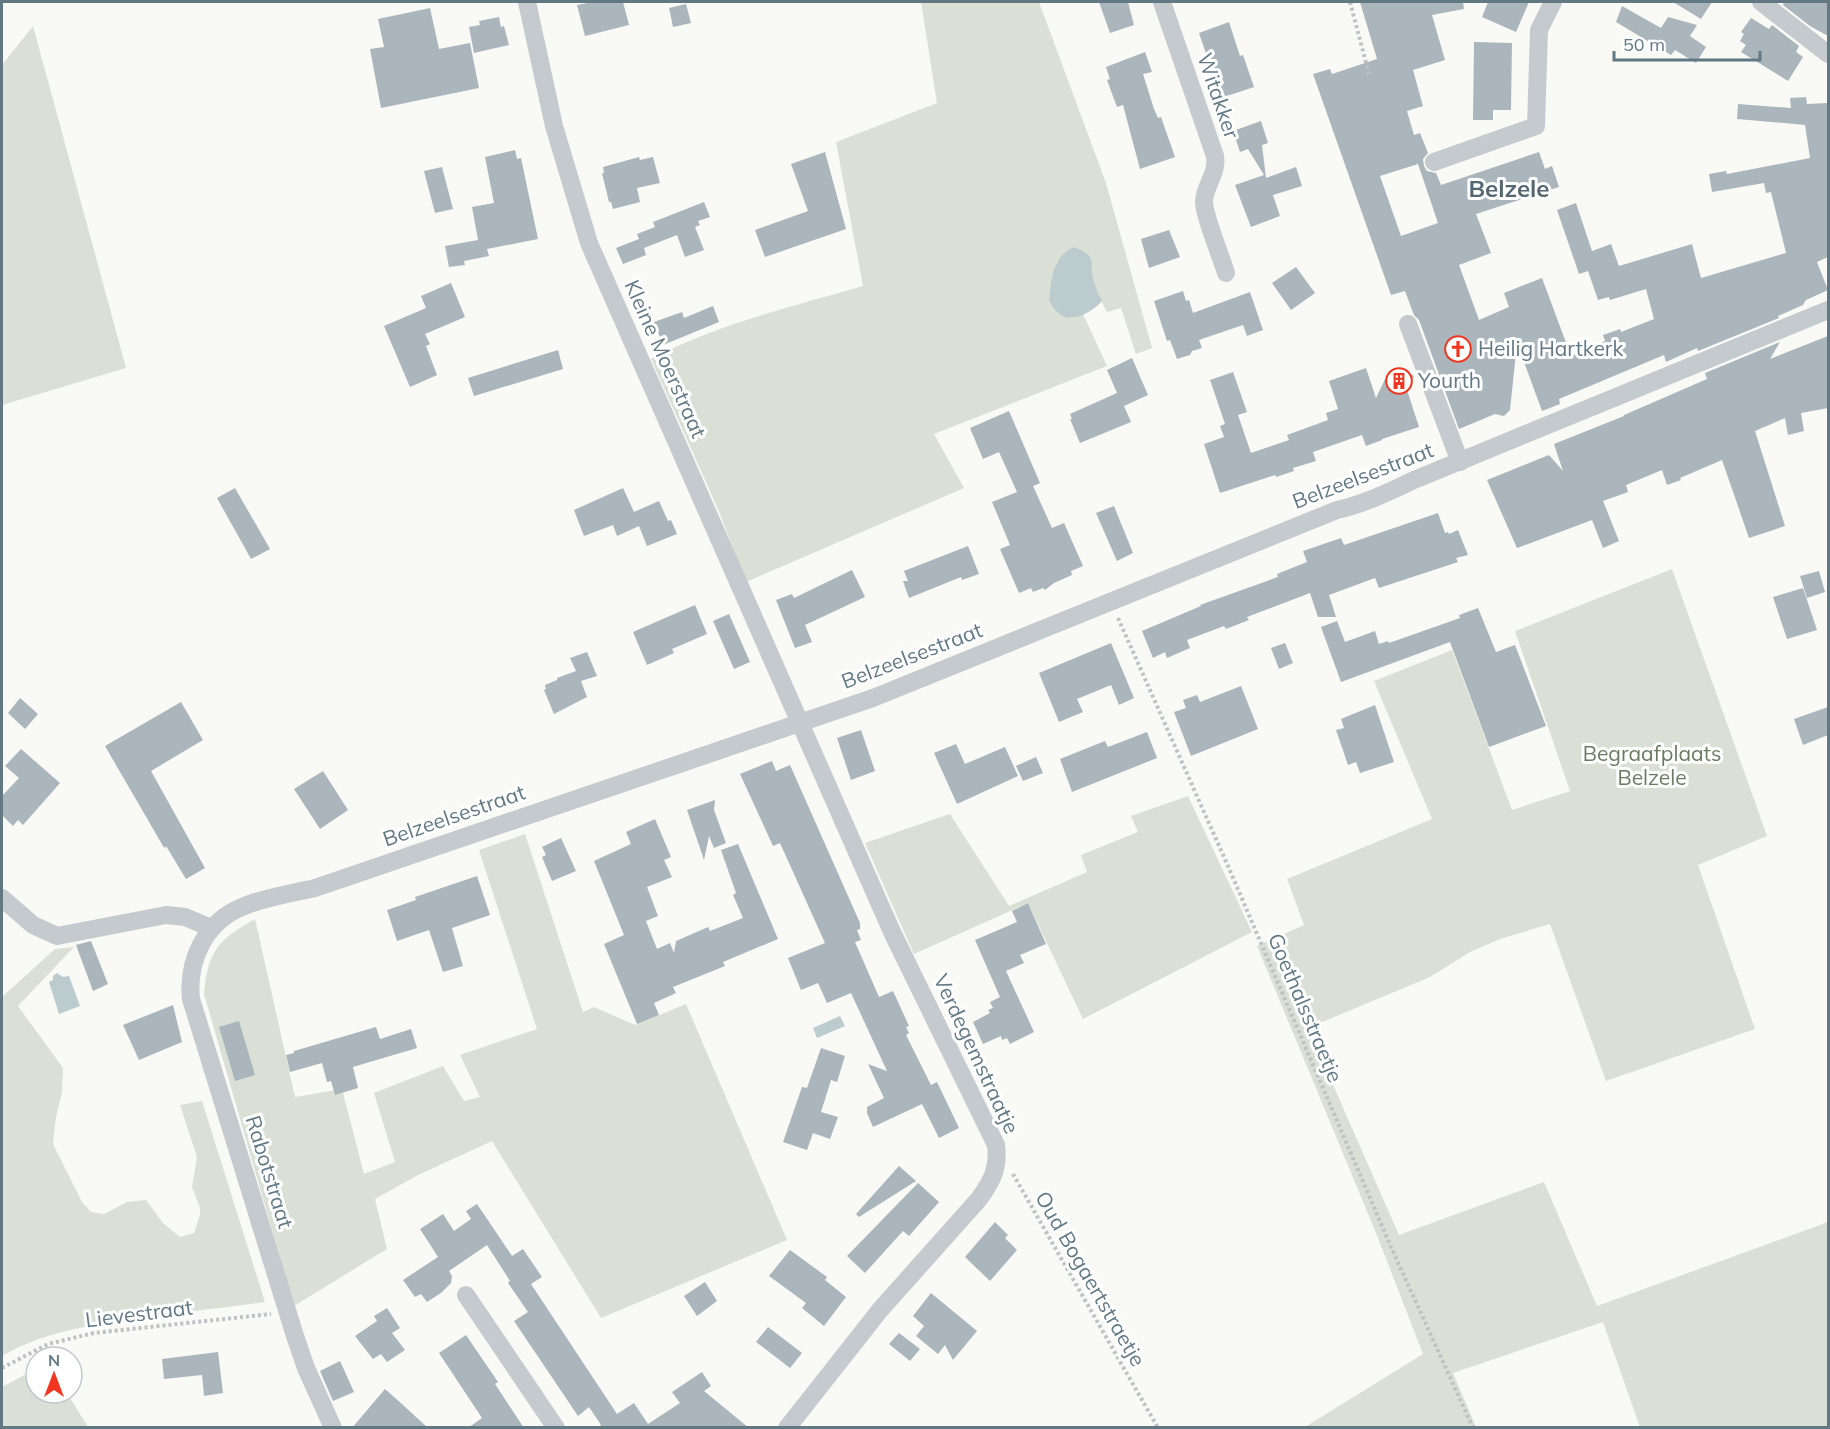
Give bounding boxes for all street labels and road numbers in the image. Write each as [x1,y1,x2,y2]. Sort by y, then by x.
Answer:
street label: Witakker [1192,49,1246,142]
street label: Kleine Moerstraat [619,275,712,442]
street label: Belzeelsestraat [1289,436,1437,514]
street label: Belzeelsestraat [838,616,986,694]
street label: Belzeelsestraat [379,779,528,852]
street label: Goethalsstraetje [1263,929,1349,1086]
street label: Verdegemstraatje [929,970,1025,1137]
street label: Rabotstraat [240,1112,299,1231]
street label: Oud Bogaertstraetje [1030,1186,1152,1371]
street label: Lievestraat [84,1294,194,1332]

